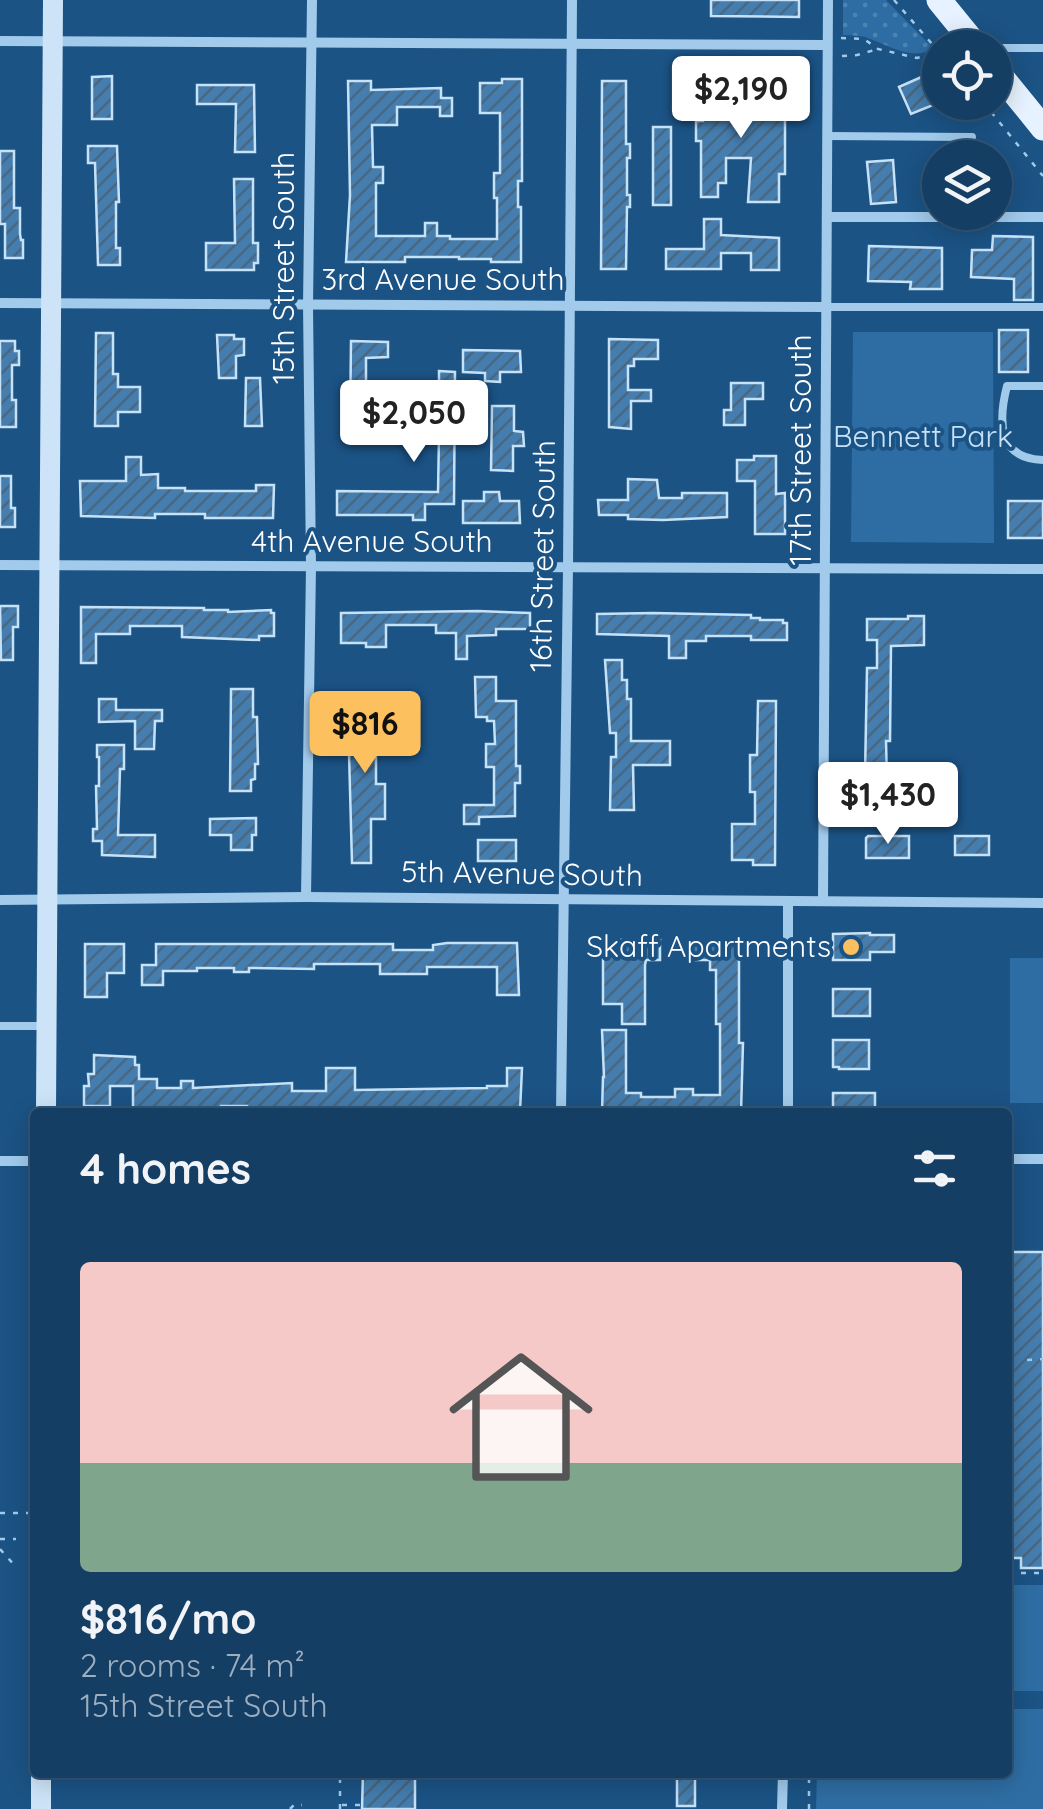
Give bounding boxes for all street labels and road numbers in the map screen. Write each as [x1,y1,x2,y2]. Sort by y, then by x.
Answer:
street label: 15th Street South [264,152,302,384]
street label: 3rd Avenue South [321,260,565,298]
street label: 17th Street South [781,334,819,566]
street label: 16th Street South [521,440,563,672]
street label: 4th Avenue South [251,522,493,560]
street label: 5th Avenue South [401,852,643,894]

